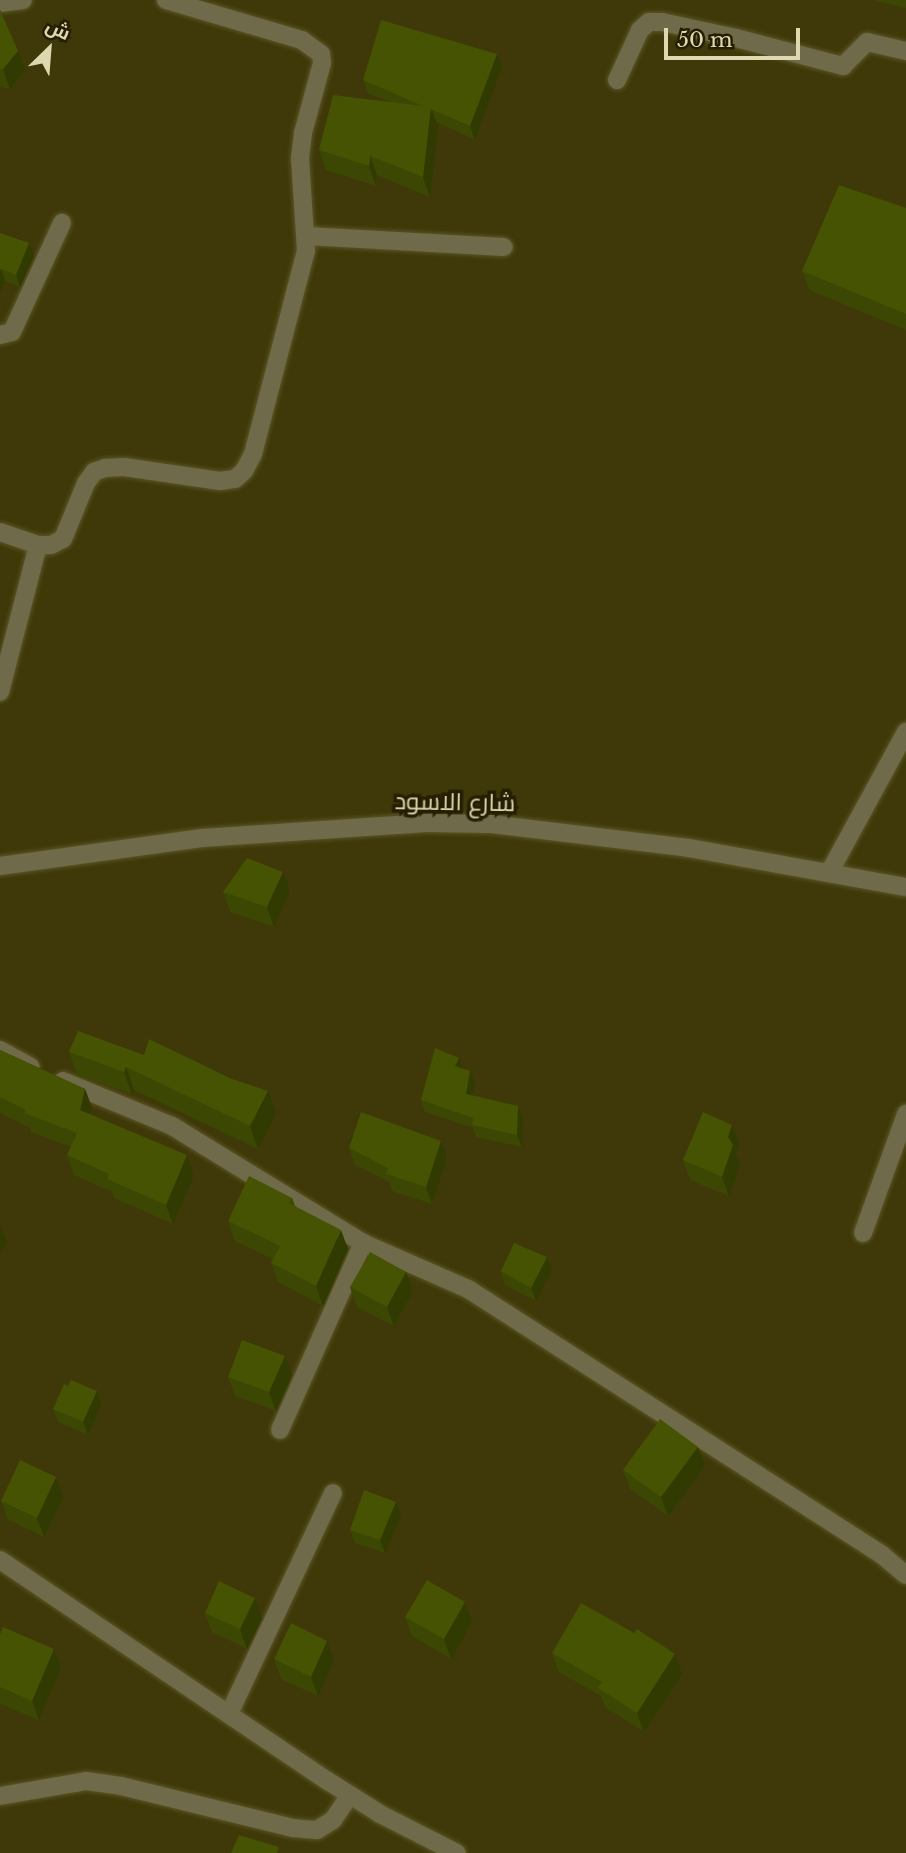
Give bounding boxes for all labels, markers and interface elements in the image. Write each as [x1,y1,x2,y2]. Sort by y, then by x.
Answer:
north arrow [14,14,84,84]
text: ش [42,14,74,45]
scale bar [668,14,804,58]
text: 50 m [677,27,732,53]
street label: شارع الاسود [394,787,516,817]

